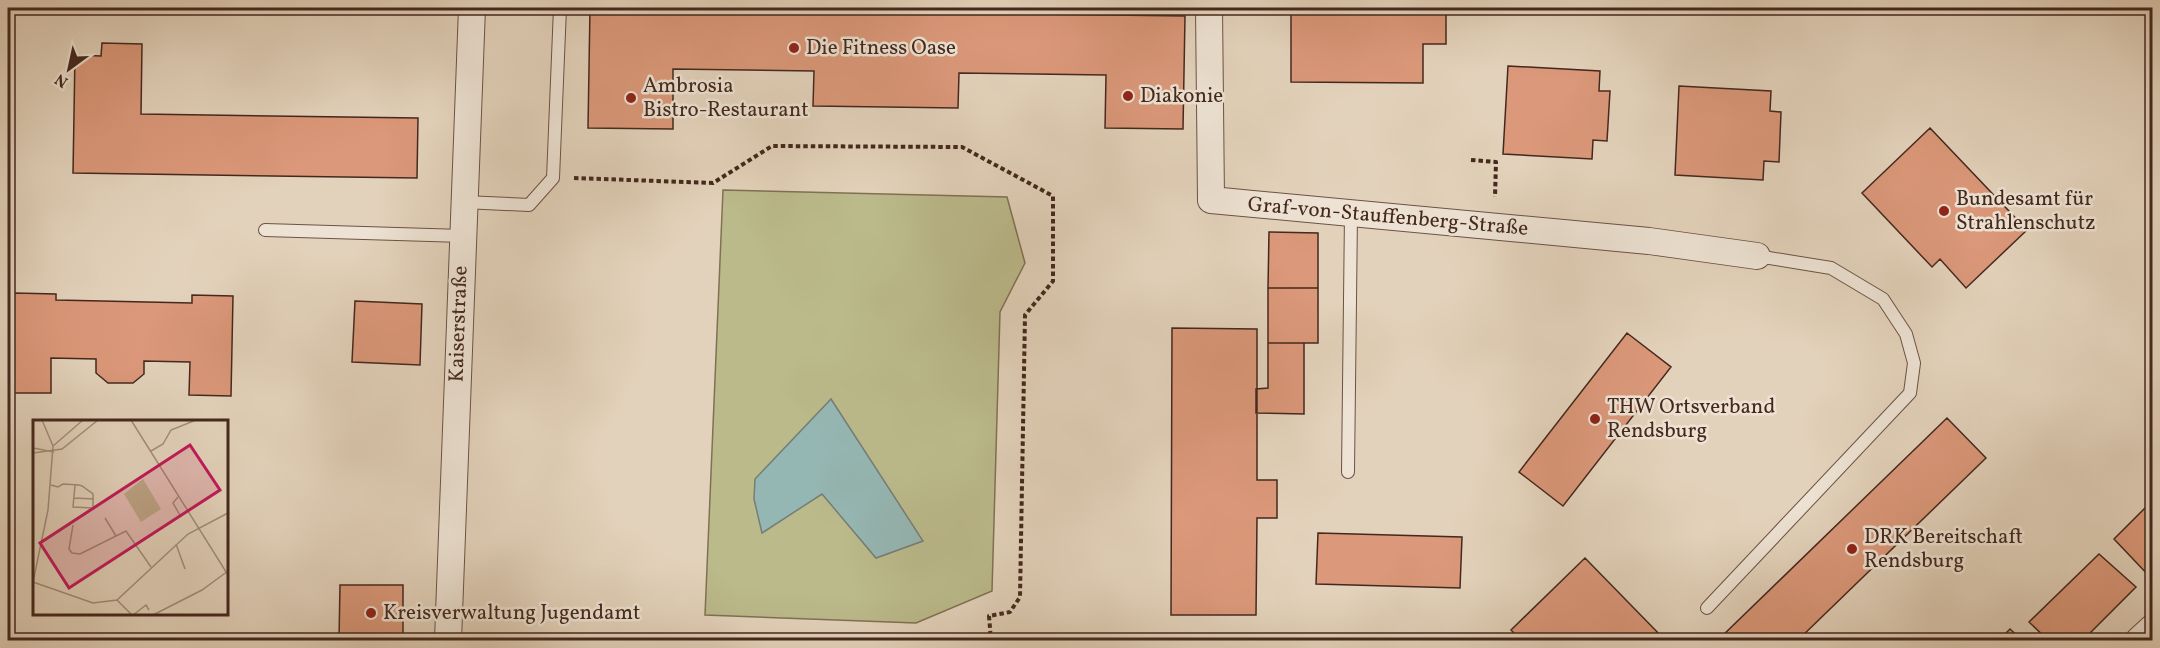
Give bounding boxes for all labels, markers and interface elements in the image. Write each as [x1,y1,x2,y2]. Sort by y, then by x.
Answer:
place label: Die Fitness Oase [806,34,956,63]
north arrow [39,39,99,99]
marker: Die Fitness Oase [787,41,801,55]
text: N [51,67,73,92]
place label: Ambrosia Bistro-Restaurant [643,72,809,125]
place label: Diakonie [1140,82,1223,111]
marker: Diakonie [1121,89,1135,103]
marker: Ambrosia Bistro-Restaurant [624,91,638,105]
place label: Bundesamt für Strahlenschutz [1956,185,2096,238]
street label: Graf-von-Stauffenberg-Straße [1246,190,1530,244]
marker: Bundesamt für Strahlenschutz [1937,204,1951,218]
street label: Kaiserstraße [442,265,476,383]
place label: THW Ortsverband Rendsburg [1607,393,1775,446]
marker: THW Ortsverband Rendsburg [1588,412,1602,426]
inset map [33,420,228,615]
place label: DRK Bereitschaft Rendsburg [1864,523,2023,576]
marker: DRK Bereitschaft Rendsburg [1845,542,1859,556]
place label: Kreisverwaltung Jugendamt [383,599,640,628]
marker: Kreisverwaltung Jugendamt [364,606,378,620]

